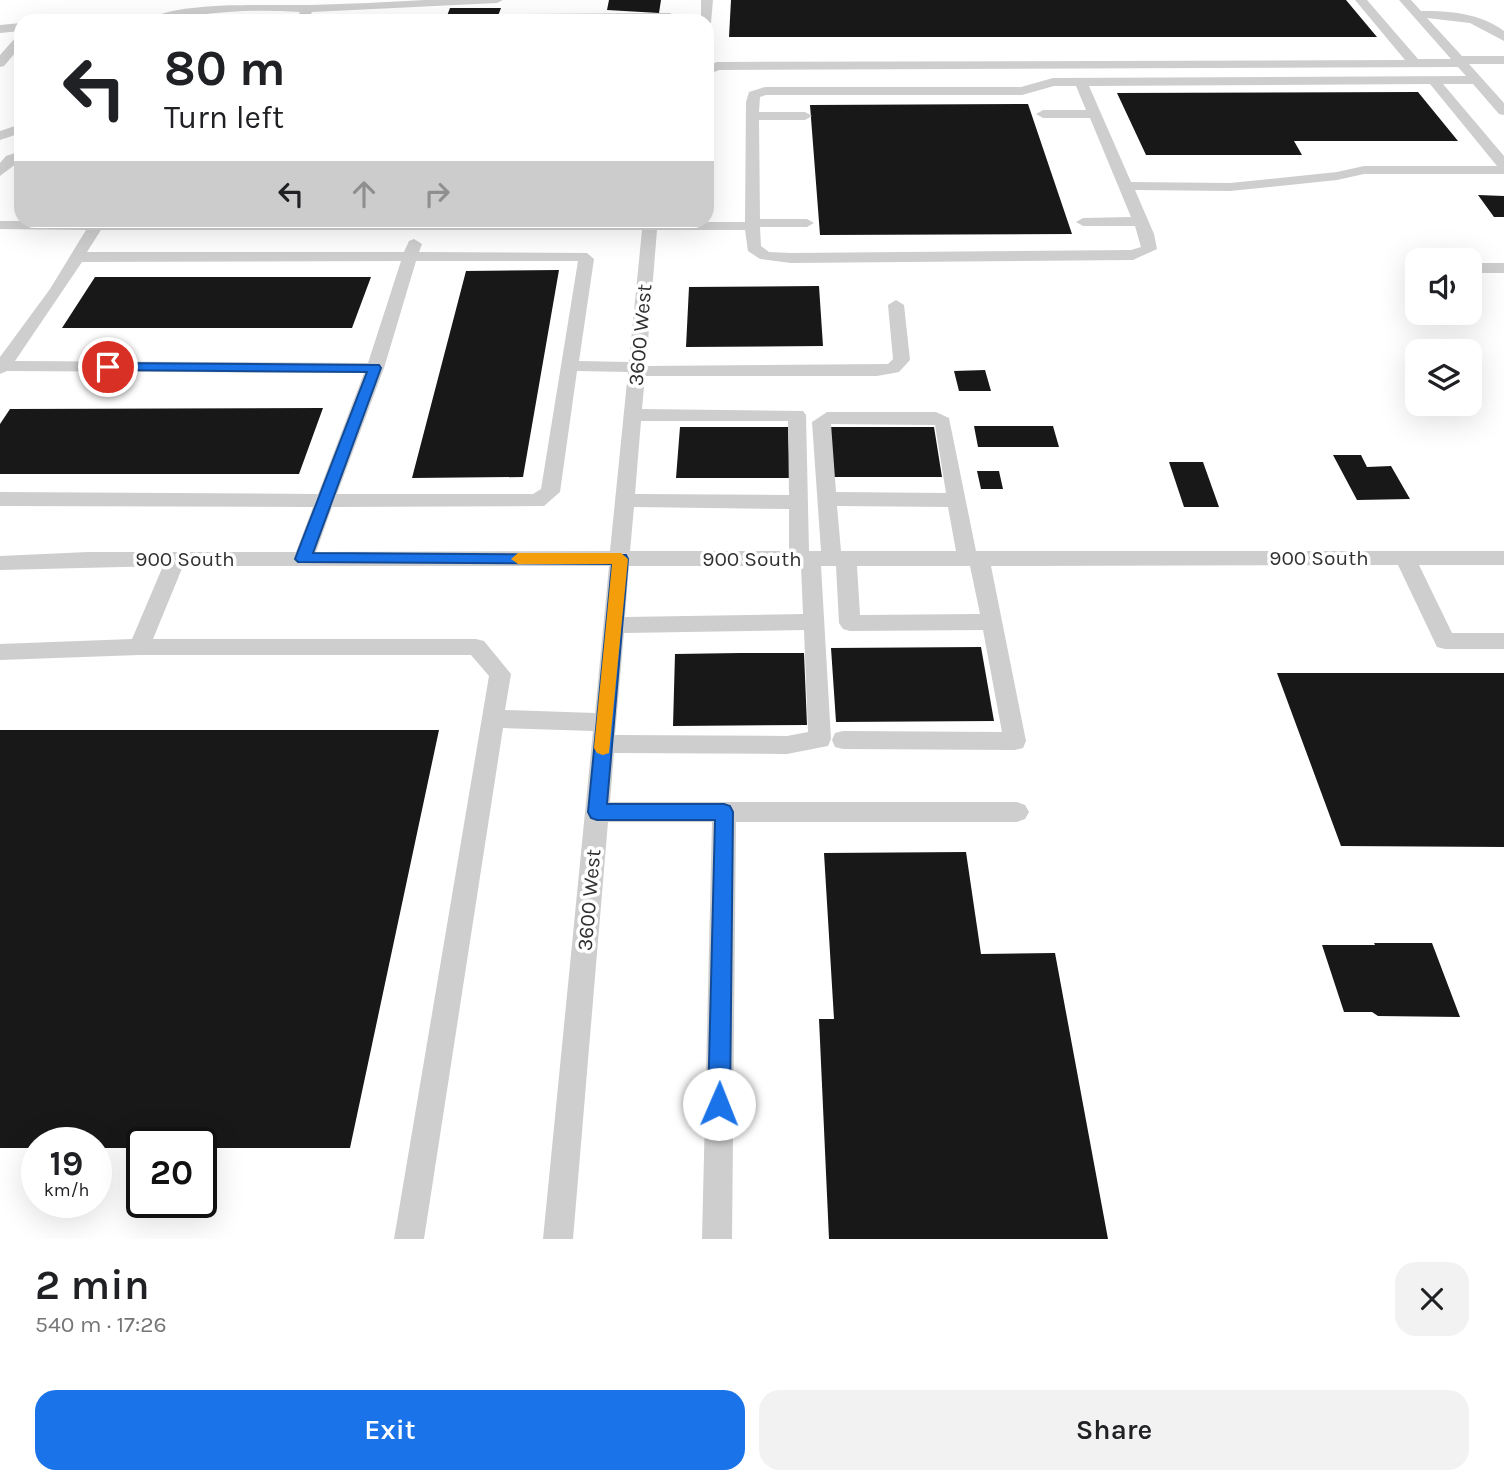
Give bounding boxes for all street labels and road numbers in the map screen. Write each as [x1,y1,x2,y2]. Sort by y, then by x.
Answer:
street label: 3600 West [624,283,656,387]
street label: 900 South [1269,546,1369,570]
street label: 900 South [135,547,235,571]
street label: 900 South [702,547,802,571]
street label: 3600 West [573,848,605,952]

